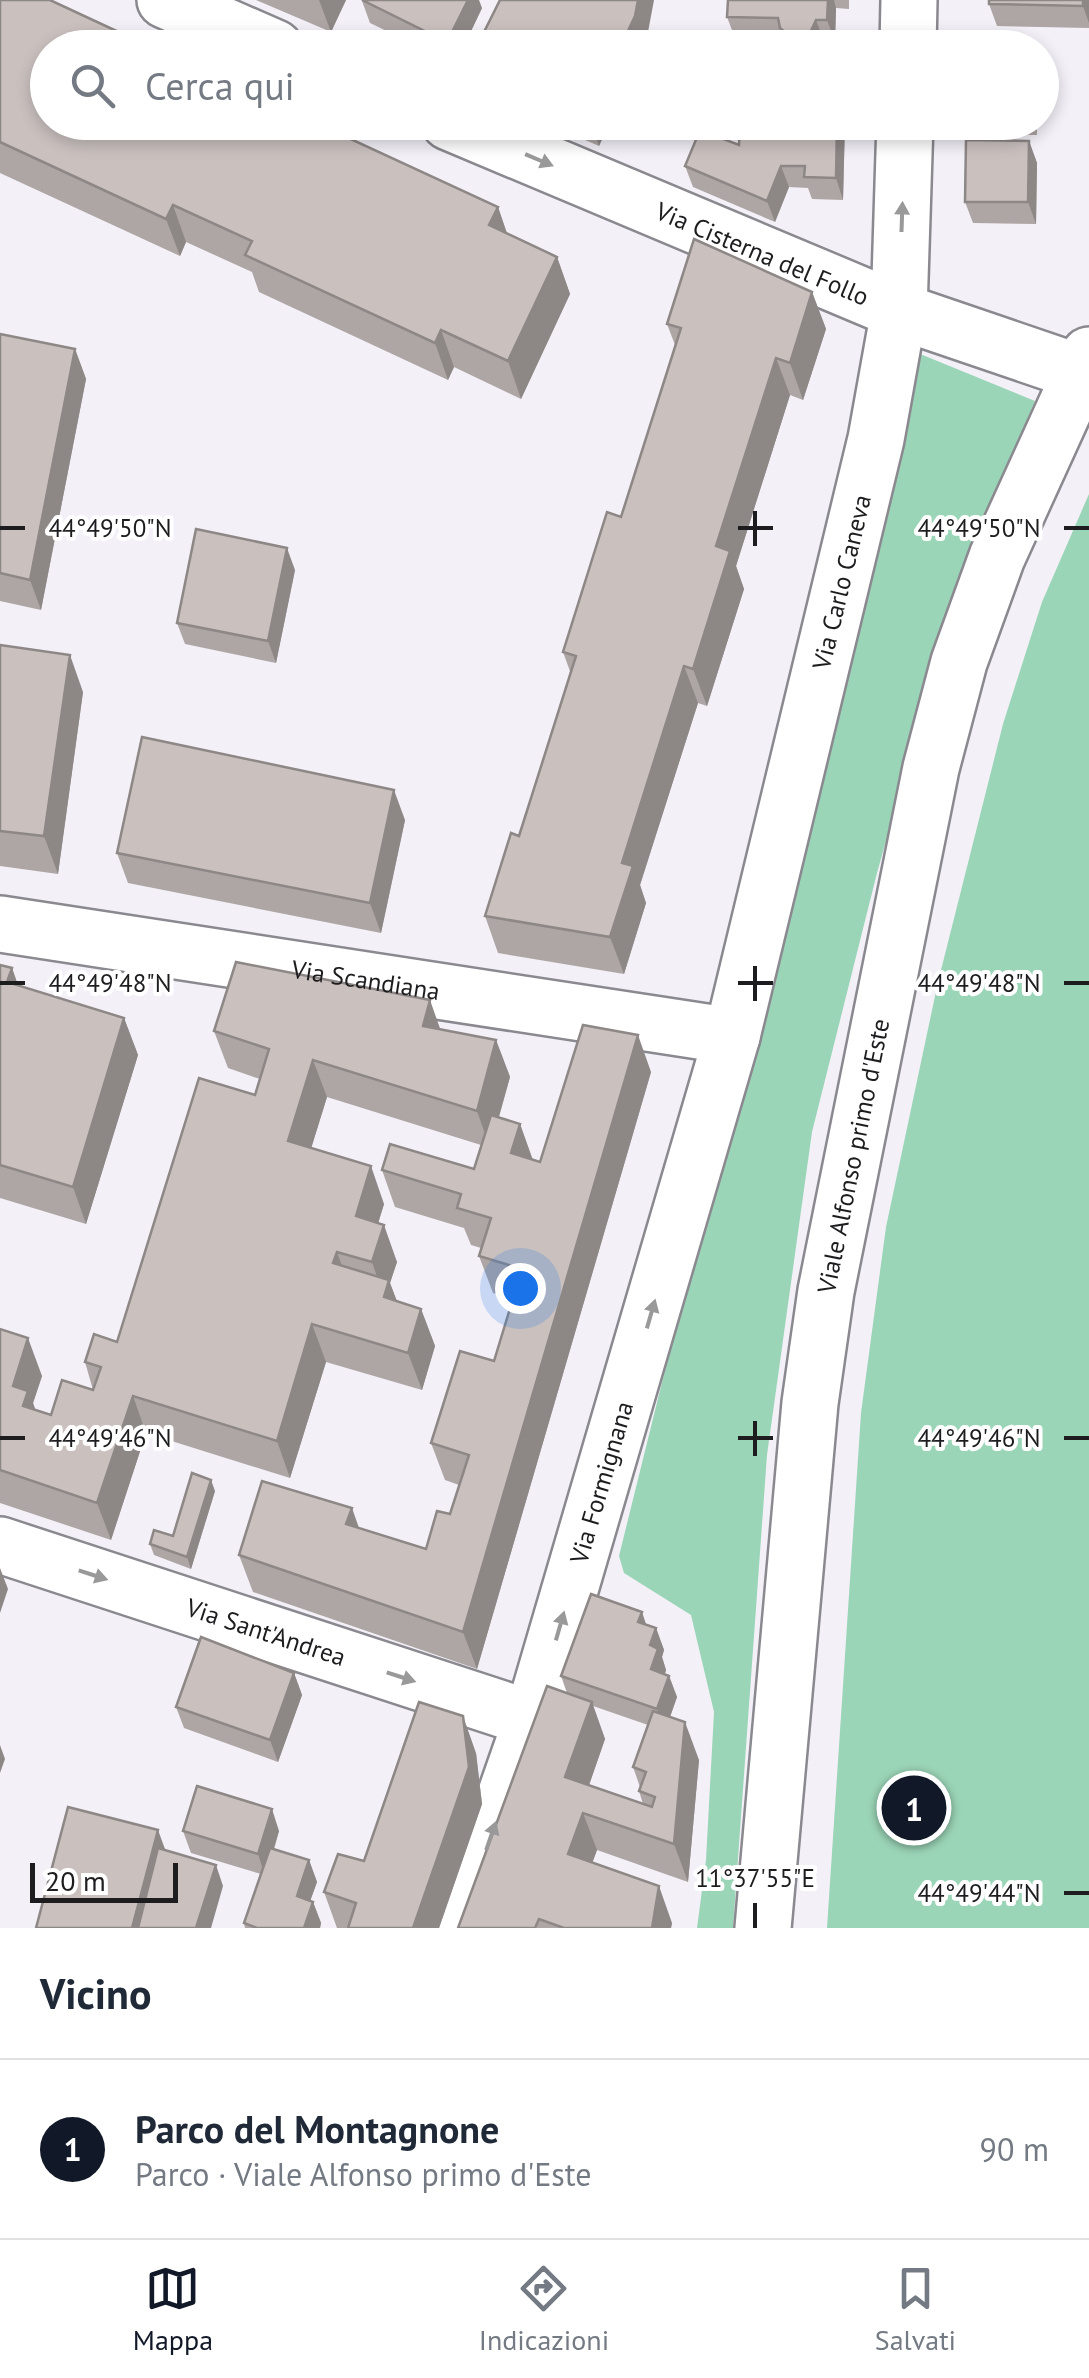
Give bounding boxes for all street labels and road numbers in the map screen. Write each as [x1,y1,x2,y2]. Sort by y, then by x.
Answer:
street label: Via Cisterna del Follo [650,194,874,313]
street label: Via Carlo Caneva [805,491,878,674]
street label: Via Scandiana [289,953,442,1007]
street label: Viale Alfonso primo d'Este [810,1016,896,1297]
street label: Via Formignana [562,1397,640,1568]
street label: Via Sant'Andrea [181,1591,350,1673]

